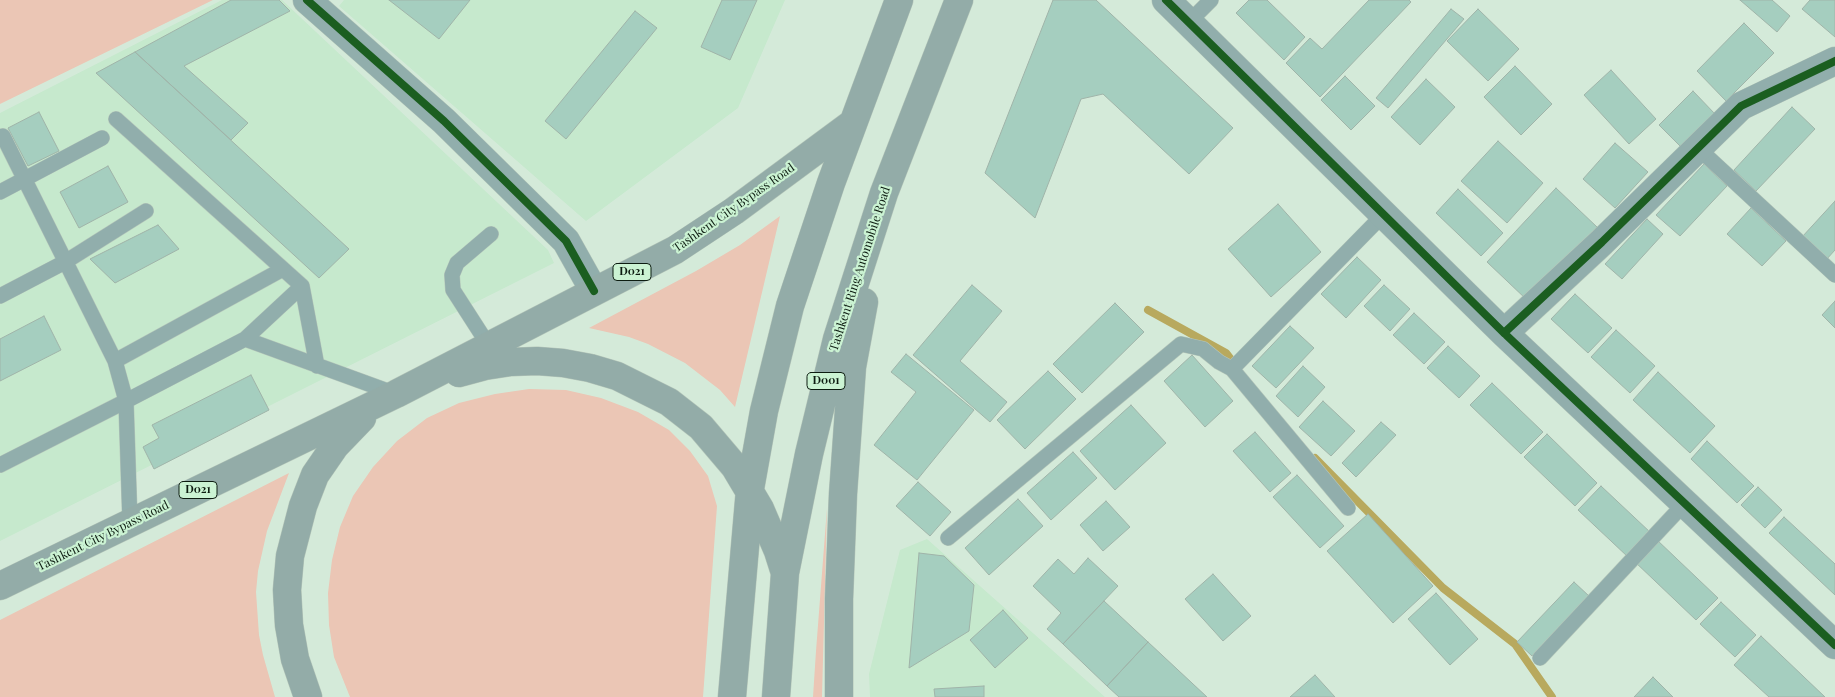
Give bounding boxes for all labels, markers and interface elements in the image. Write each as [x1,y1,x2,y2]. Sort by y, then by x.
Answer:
street label: Tashkent City Bypass Road [671,161,797,255]
street label: Tashkent Ring Automobile Road [827,185,893,353]
road number: D021 [613,264,651,280]
road number: D001 [807,372,845,390]
road number: D021 [179,482,217,498]
street label: Tashkent City Bypass Road [35,498,171,574]

